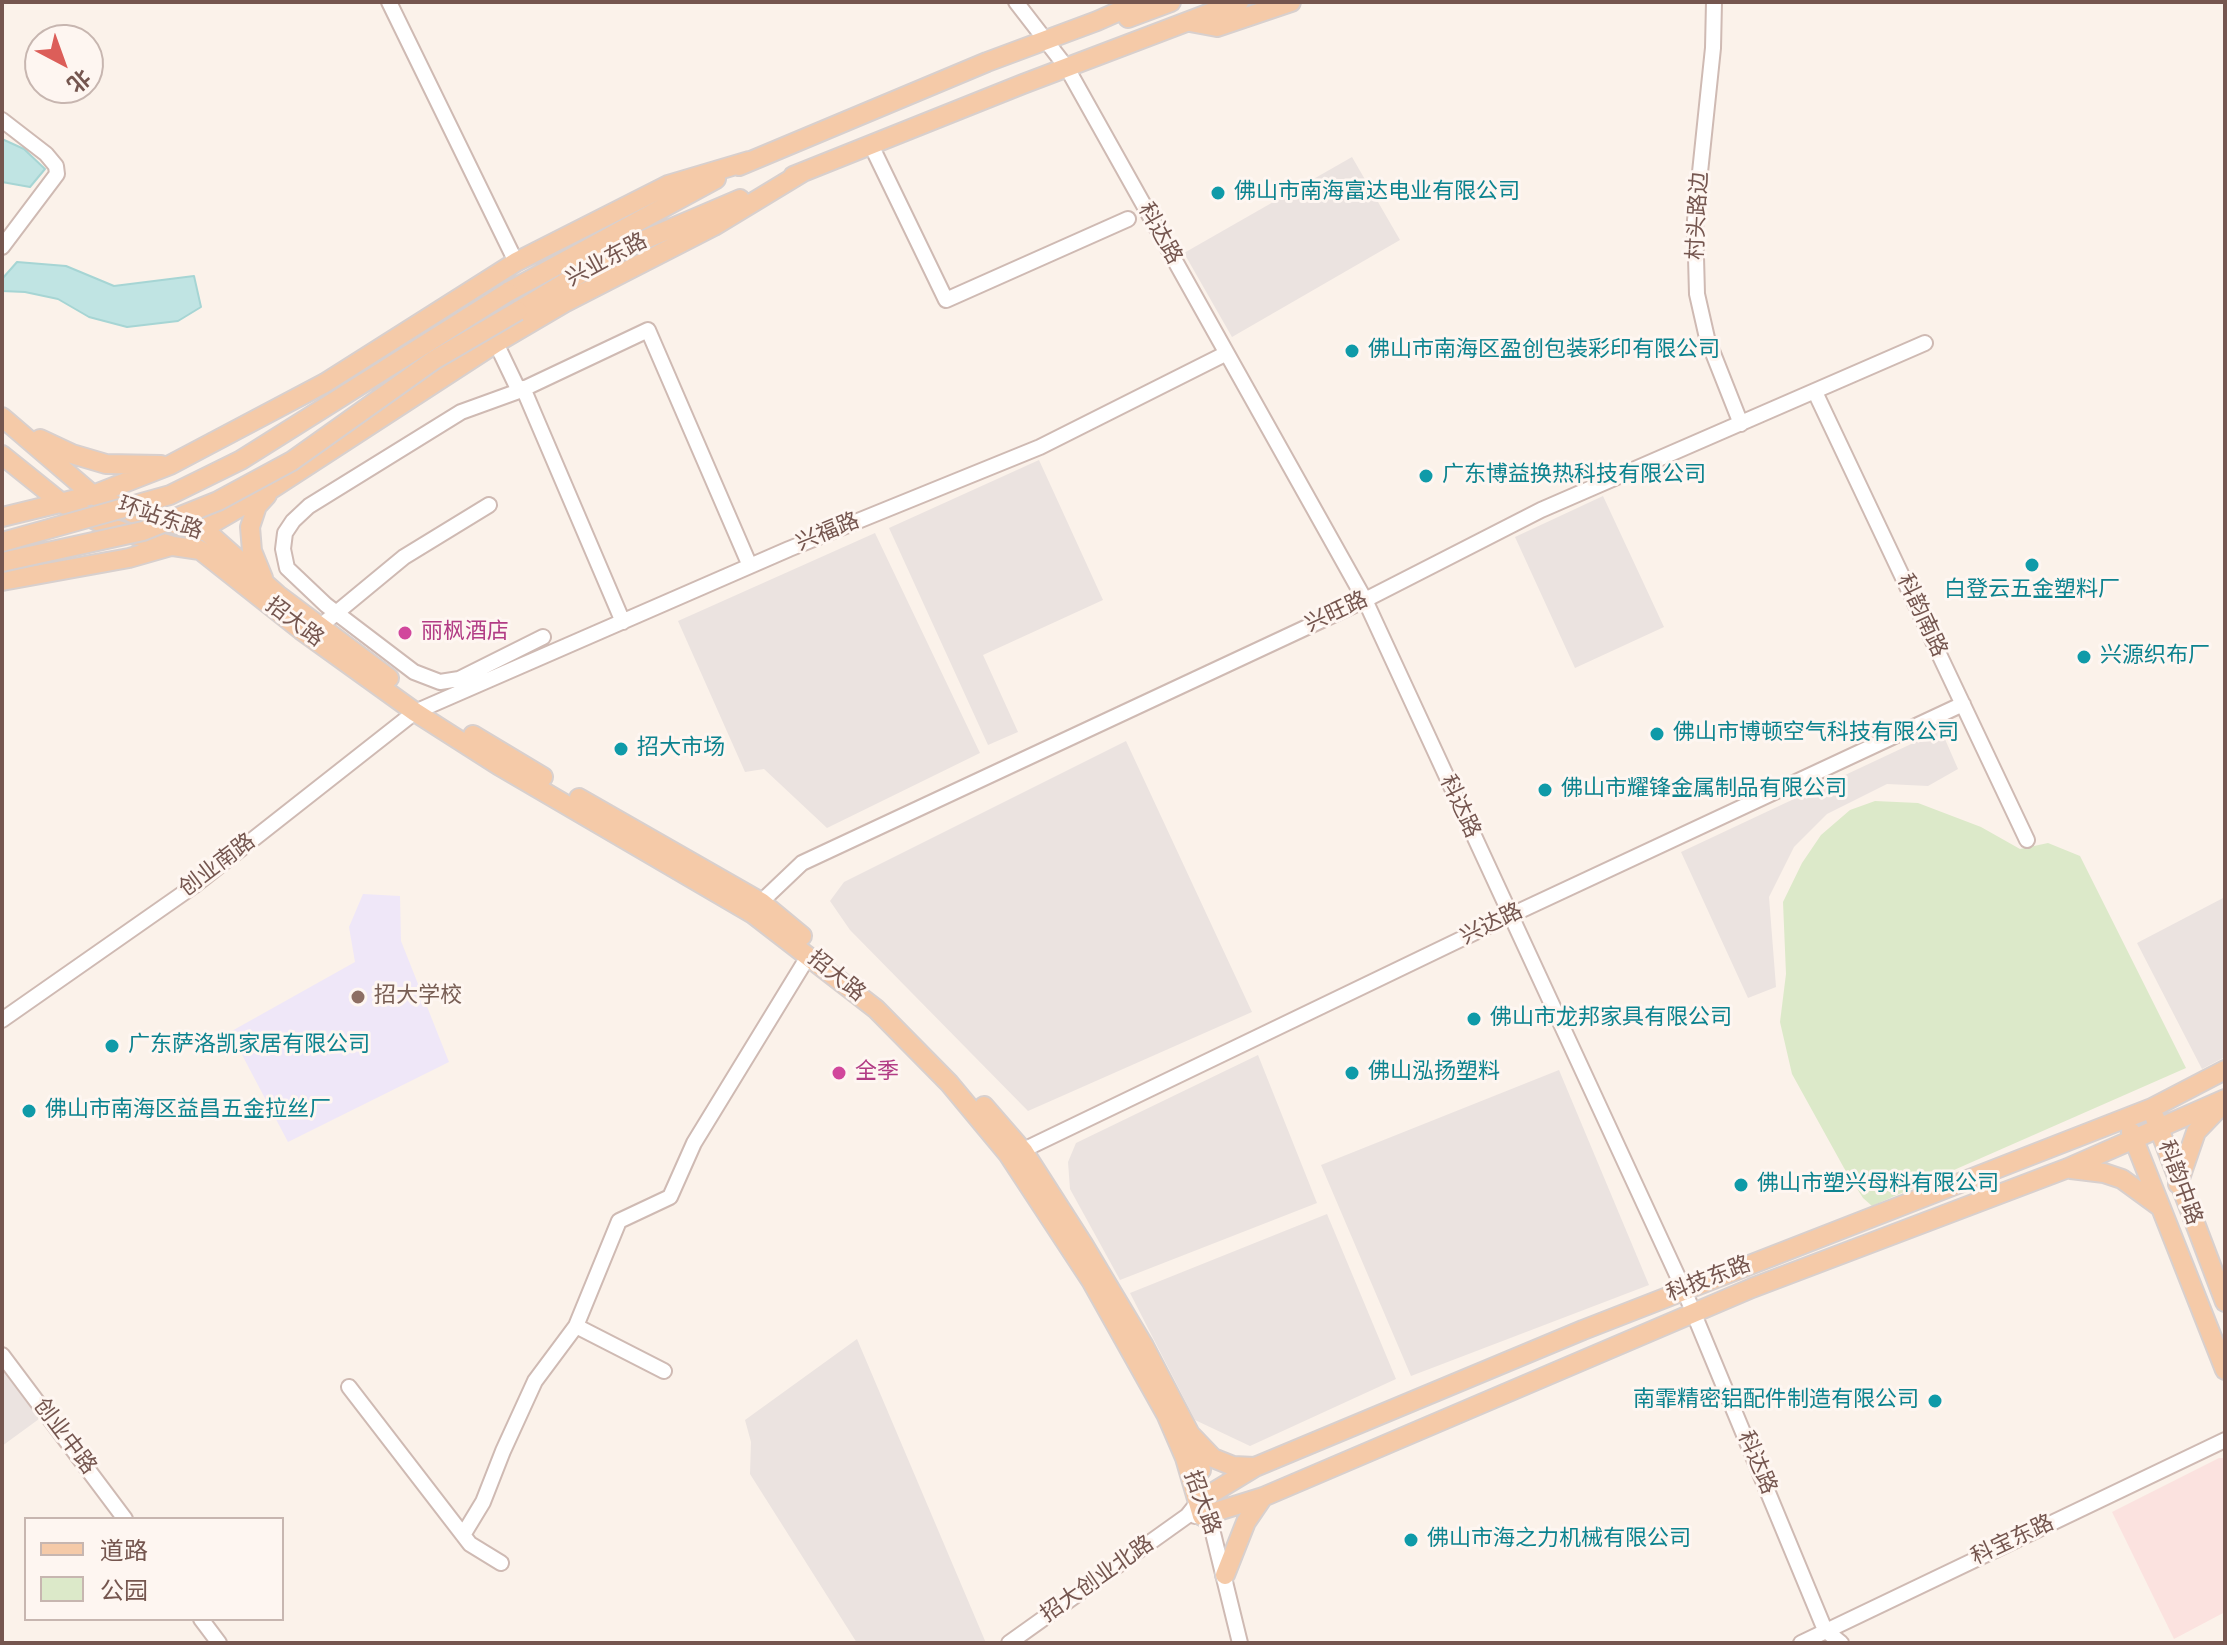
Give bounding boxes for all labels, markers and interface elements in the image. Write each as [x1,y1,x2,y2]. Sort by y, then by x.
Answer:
north arrow [24,24,104,104]
text: 北 [60,62,97,99]
street label: 村头路边 [1684,171,1714,261]
place label: 佛山市南海富达电业有限公司 [1234,180,1520,206]
marker: 佛山市南海富达电业有限公司 [1209,184,1227,202]
street label: 科达路 [1131,199,1187,269]
street label: 兴业东路 [562,229,652,293]
place label: 佛山市南海区盈创包装彩印有限公司 [1368,338,1720,364]
marker: 佛山市南海区盈创包装彩印有限公司 [1343,342,1361,360]
place label: 广东博益换热科技有限公司 [1442,463,1706,489]
marker: 广东博益换热科技有限公司 [1417,467,1435,485]
street label: 环站东路 [114,492,206,546]
street label: 兴福路 [792,508,864,558]
marker: 白登云五金塑料厂 [2023,556,2041,574]
street label: 科韵南路 [1890,571,1952,661]
place label: 白登云五金塑料厂 [1944,578,2120,604]
street label: 兴旺路 [1302,587,1372,639]
street label: 招大路 [260,593,328,653]
place label: 丽枫酒店 [421,620,509,646]
marker: 丽枫酒店 [396,624,414,642]
place label: 兴源织布厂 [2100,644,2210,670]
marker: 兴源织布厂 [2075,648,2093,666]
place label: 佛山市博顿空气科技有限公司 [1673,721,1959,747]
marker: 佛山市博顿空气科技有限公司 [1648,725,1666,743]
place label: 招大市场 [637,736,725,762]
marker: 招大市场 [612,740,630,758]
street label: 科达路 [1433,772,1485,842]
place label: 佛山市耀锋金属制品有限公司 [1561,777,1847,803]
marker: 佛山市耀锋金属制品有限公司 [1536,781,1554,799]
street label: 创业南路 [175,829,261,903]
street label: 兴达路 [1457,899,1527,951]
street label: 招大路 [802,946,870,1008]
place label: 招大学校 [374,984,462,1010]
marker: 招大学校 [349,988,367,1006]
place label: 佛山市龙邦家具有限公司 [1490,1006,1732,1032]
marker: 佛山市龙邦家具有限公司 [1465,1010,1483,1028]
place label: 广东萨洛凯家居有限公司 [128,1033,370,1059]
marker: 广东萨洛凯家居有限公司 [103,1037,121,1055]
place label: 全季 [855,1060,899,1086]
place label: 佛山泓扬塑料 [1368,1060,1500,1086]
marker: 全季 [830,1064,848,1082]
marker: 佛山泓扬塑料 [1343,1064,1361,1082]
place label: 佛山市南海区益昌五金拉丝厂 [45,1098,331,1124]
marker: 佛山市南海区益昌五金拉丝厂 [20,1102,38,1120]
street label: 科韵中路 [2152,1137,2206,1229]
place label: 佛山市塑兴母料有限公司 [1757,1172,1999,1198]
marker: 佛山市塑兴母料有限公司 [1732,1176,1750,1194]
street label: 科技东路 [1663,1252,1755,1308]
place label: 南霏精密铝配件制造有限公司 [1633,1388,1919,1414]
marker: 南霏精密铝配件制造有限公司 [1926,1392,1944,1410]
street label: 创业中路 [27,1394,101,1480]
street label: 科达路 [1731,1427,1781,1499]
street label: 招大路 [1177,1467,1225,1539]
street label: 科宝东路 [1968,1510,2058,1572]
legend [24,1517,284,1621]
place label: 佛山市海之力机械有限公司 [1427,1527,1691,1553]
street label: 招大创业北路 [1036,1531,1160,1629]
marker: 佛山市海之力机械有限公司 [1402,1531,1420,1549]
text: 道路 [100,1535,148,1567]
text: 公园 [100,1575,148,1607]

